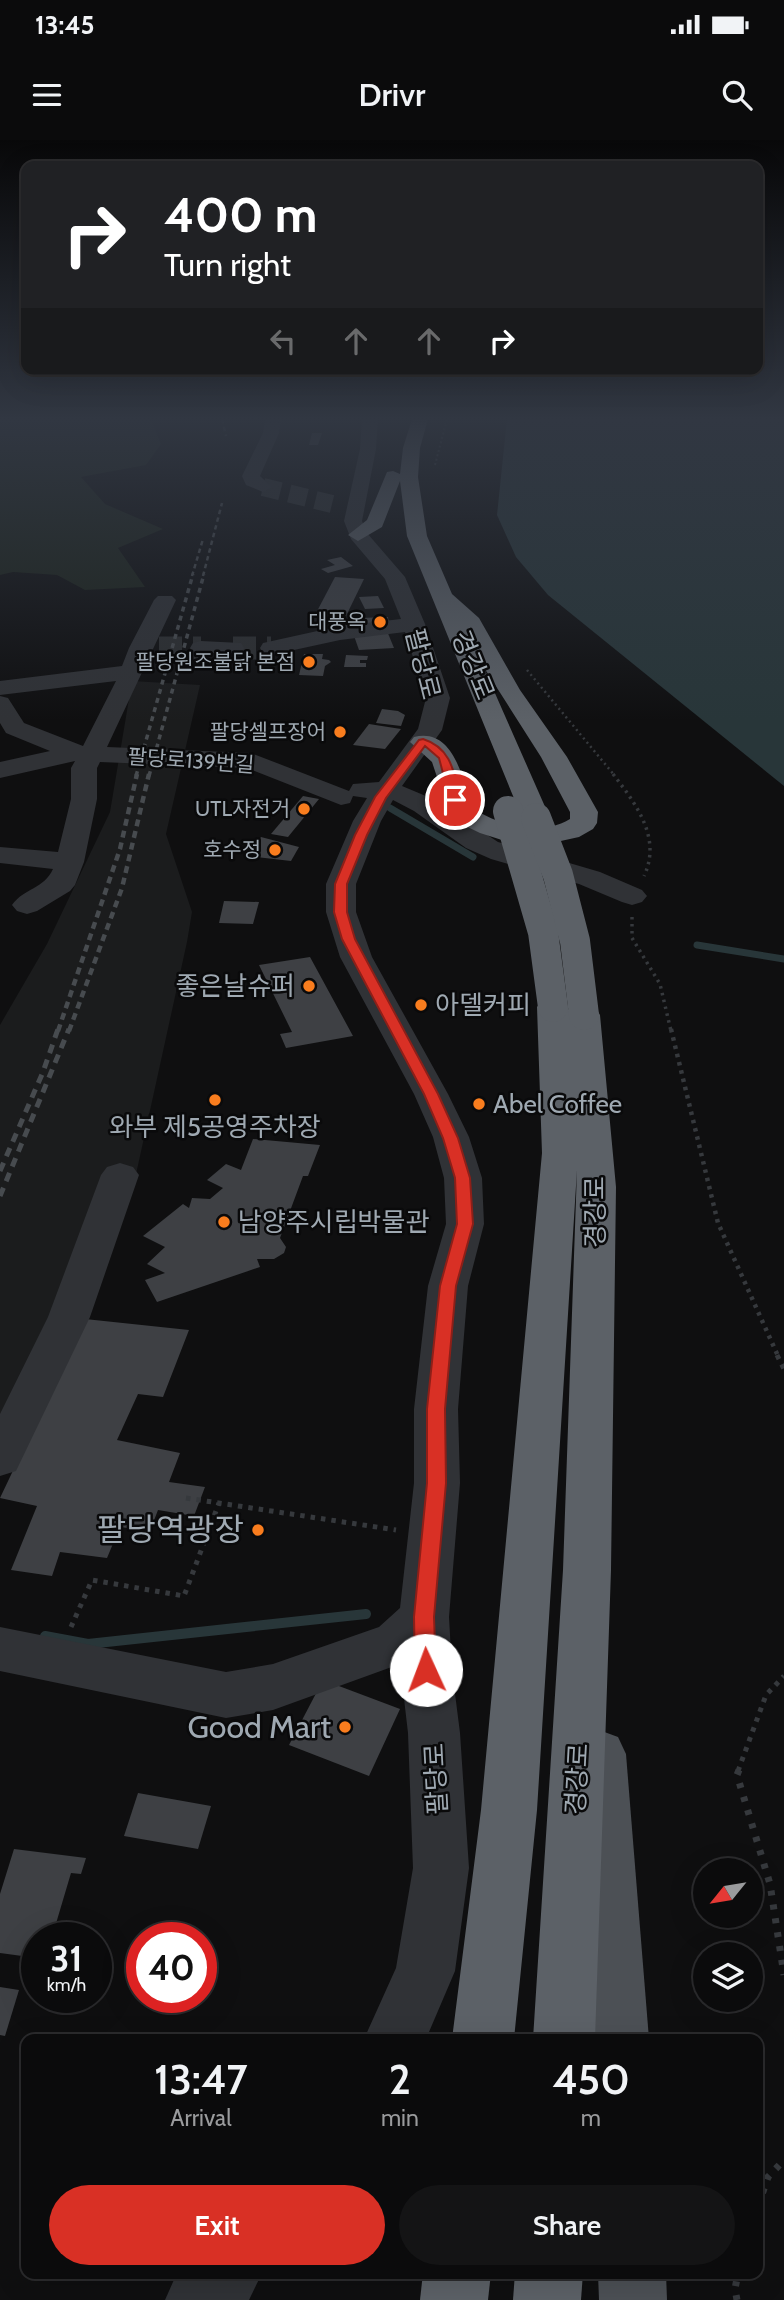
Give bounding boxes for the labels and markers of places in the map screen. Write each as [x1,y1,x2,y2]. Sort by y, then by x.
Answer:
place label: 대풍옥 [308,609,366,634]
marker: 대풍옥 [372,614,388,630]
place label: 팔당원조불닭 본점 [136,649,295,674]
marker: 팔당원조불닭 본점 [301,654,317,670]
place label: 팔당셀프장어 [210,719,326,744]
marker: 팔당셀프장어 [332,724,348,740]
pin [425,770,485,830]
place label: UTL자전거 [195,796,290,821]
marker: UTL자전거 [296,801,312,817]
place label: 호수정 [203,837,261,862]
marker: 호수정 [267,842,283,858]
place label: 좋은날슈퍼 [175,970,295,1002]
marker: 좋은날슈퍼 [301,978,317,994]
place label: 아델커피 [435,989,531,1021]
marker: 아델커피 [413,997,429,1013]
place label: Abel Coffee [493,1088,622,1120]
marker: 와부 제5공영주차장 [207,1092,223,1108]
marker: Abel Coffee [471,1096,487,1112]
place label: 와부 제5공영주차장 [109,1111,321,1143]
place label: 남양주시립박물관 [238,1206,429,1238]
marker: 남양주시립박물관 [216,1214,232,1230]
place label: 팔당역광장 [97,1510,244,1549]
marker: 팔당역광장 [250,1522,266,1538]
place label: Good Mart [187,1707,331,1746]
marker: Good Mart [337,1719,353,1735]

